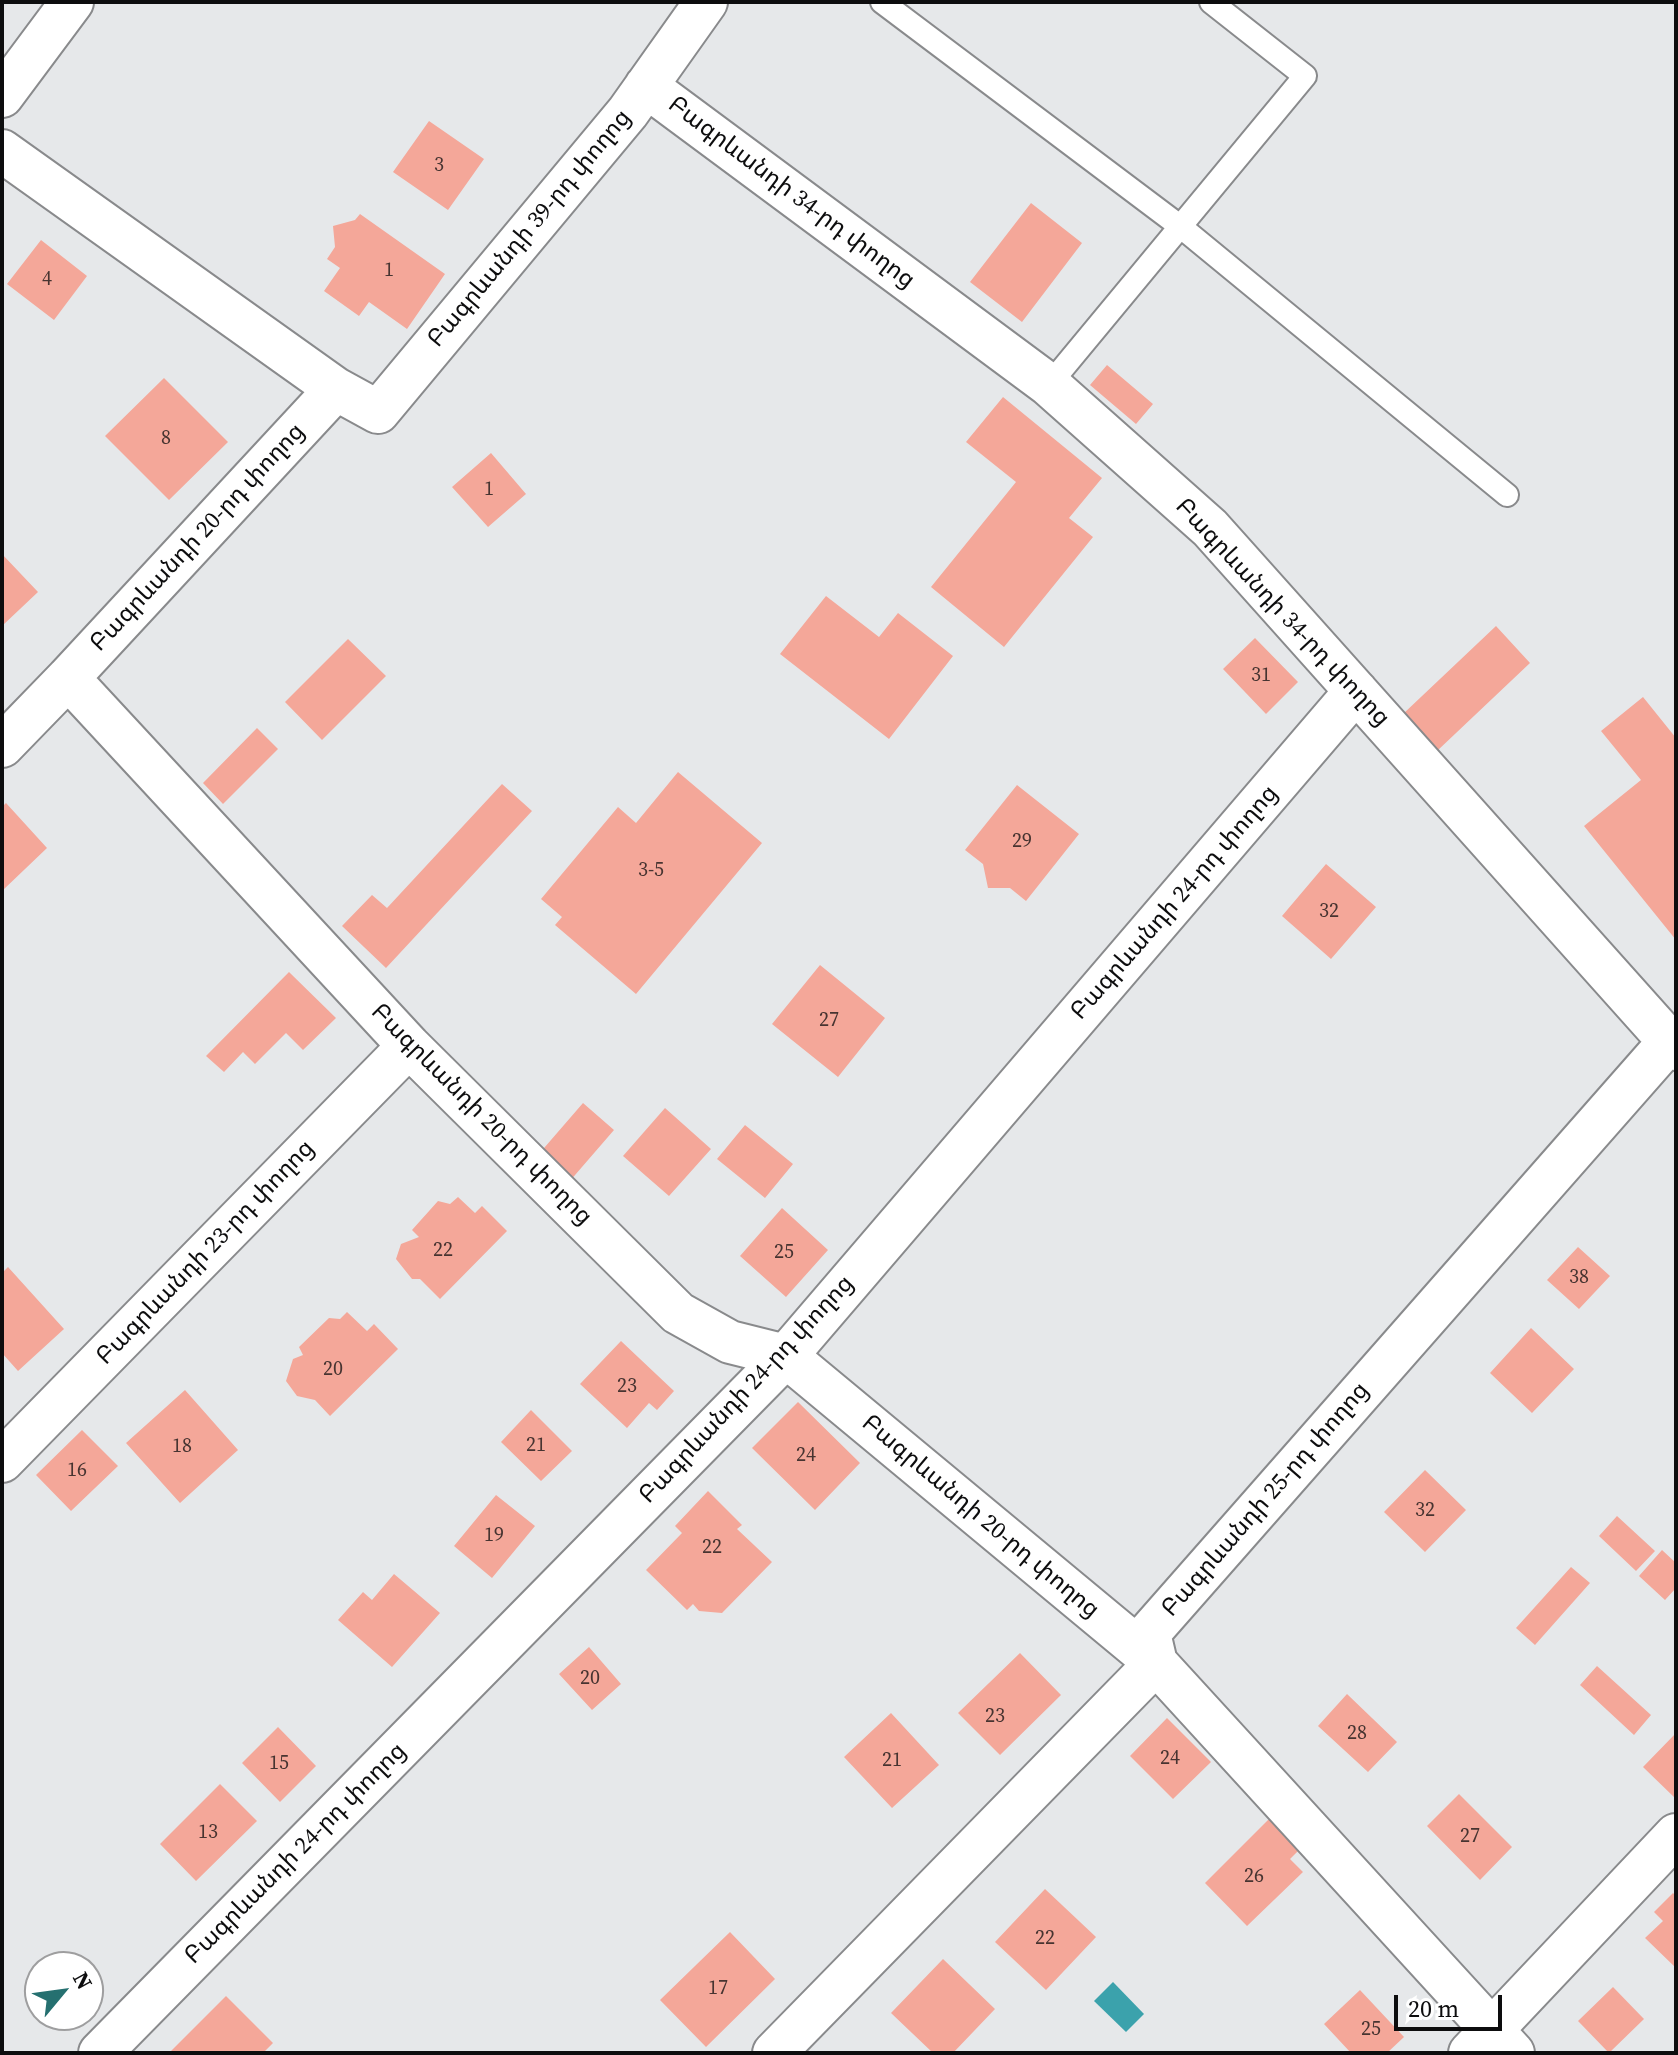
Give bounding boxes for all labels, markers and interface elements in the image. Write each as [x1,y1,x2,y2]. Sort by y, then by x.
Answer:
street label: Բագրևանդի 34-րդ փողոց [662,91,920,295]
street label: Բագրևանդի 39-րդ փողոց [422,104,638,354]
house number: 3 [434,154,444,178]
house number: 1 [384,259,394,283]
house number: 4 [42,268,52,292]
street label: Բագրևանդի 20-րդ փողոց [85,418,311,658]
house number: 8 [161,427,171,451]
house number: 1 [484,478,494,502]
street label: Բագրևանդի 34-րդ փողոց [1169,493,1395,733]
house number: 31 [1251,664,1271,688]
street label: Բագրևանդի 24-րդ փողոց [1065,780,1285,1026]
house number: 29 [1012,830,1032,854]
house number: 3-5 [638,859,664,883]
house number: 32 [1319,900,1339,924]
street label: Բագրևանդի 20-րդ փողոց [364,998,598,1232]
house number: 27 [819,1009,839,1033]
street label: Բագրևանդի 23-րդ փողոց [91,1135,321,1371]
house number: 22 [433,1239,453,1263]
house number: 25 [774,1241,794,1265]
house number: 38 [1569,1266,1589,1290]
street label: Բագրևանդի 24-րդ փողոց [634,1270,860,1510]
house number: 20 [323,1358,343,1382]
house number: 23 [617,1375,637,1399]
street label: Բագրևանդի 25-րդ փողոց [1156,1377,1376,1623]
street label: Բագրևանդի 20-րդ փողոց [855,1409,1105,1625]
house number: 21 [526,1434,546,1458]
house number: 18 [172,1435,192,1459]
house number: 24 [796,1444,816,1468]
house number: 16 [67,1459,87,1483]
house number: 32 [1415,1499,1435,1523]
house number: 19 [484,1524,504,1548]
house number: 22 [702,1536,722,1560]
house number: 20 [580,1667,600,1691]
house number: 23 [985,1705,1005,1729]
house number: 28 [1347,1722,1367,1746]
street label: Բագրևանդի 24-րդ փողոց [179,1737,413,1971]
house number: 24 [1160,1747,1180,1771]
house number: 21 [882,1749,902,1773]
house number: 15 [269,1752,289,1776]
house number: 13 [198,1821,218,1845]
house number: 27 [1460,1825,1480,1849]
house number: 26 [1244,1865,1264,1889]
house number: 22 [1035,1927,1055,1951]
north arrow [24,1951,104,2031]
text: N [66,1966,100,1995]
house number: 17 [708,1977,728,2001]
scale bar [1398,1979,1506,2029]
text: 20 m [1408,1992,1459,2025]
house number: 25 [1361,2018,1381,2042]

